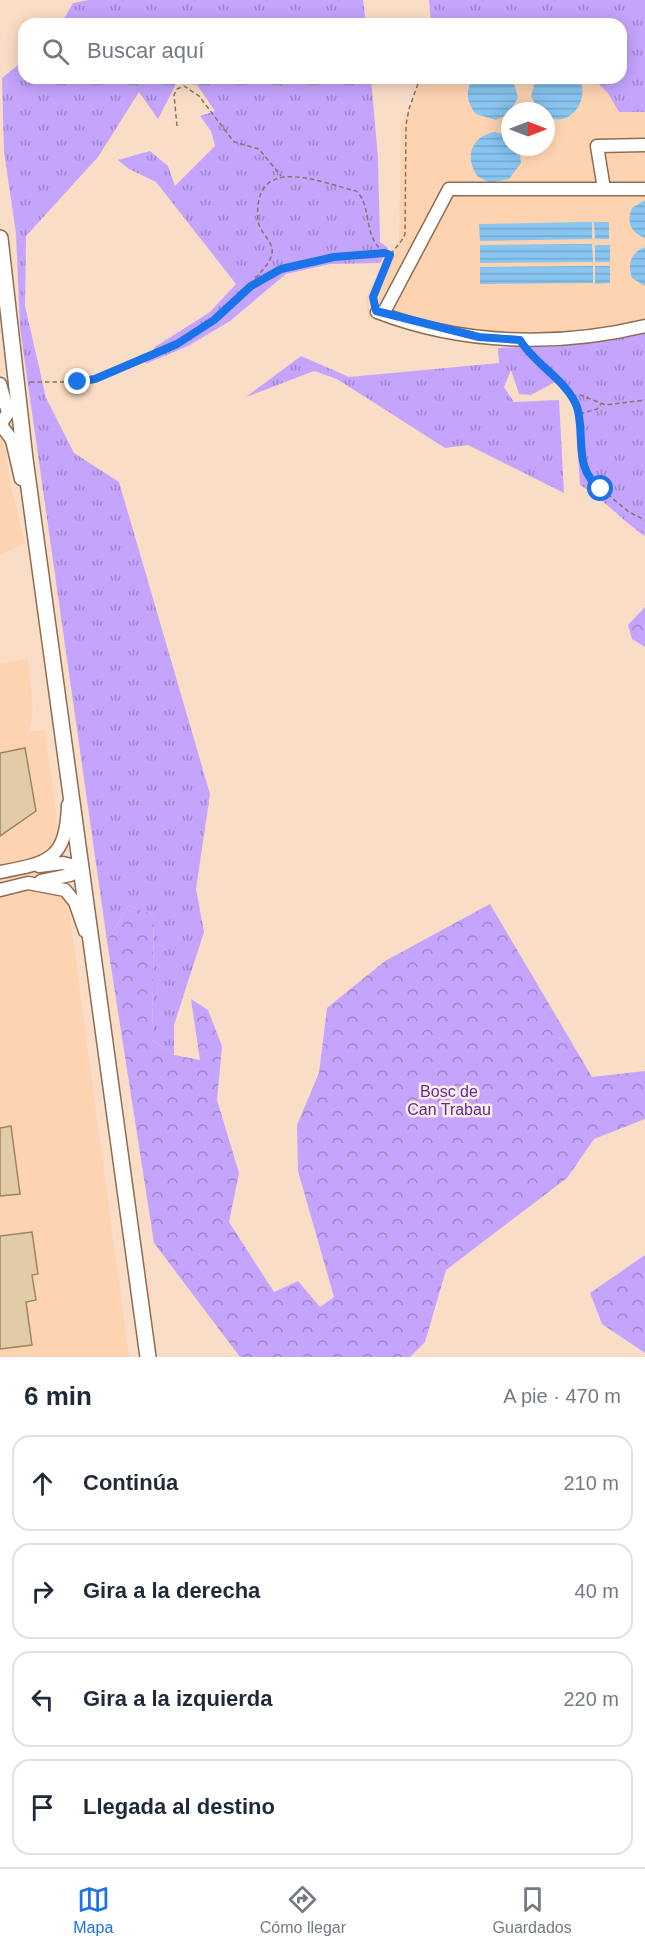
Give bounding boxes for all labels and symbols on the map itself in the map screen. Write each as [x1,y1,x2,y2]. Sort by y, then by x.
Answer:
north arrow [501,102,555,156]
route end [64,368,90,394]
route start [587,475,613,501]
park label: Bosc de Can Trabau [407,1083,491,1118]

